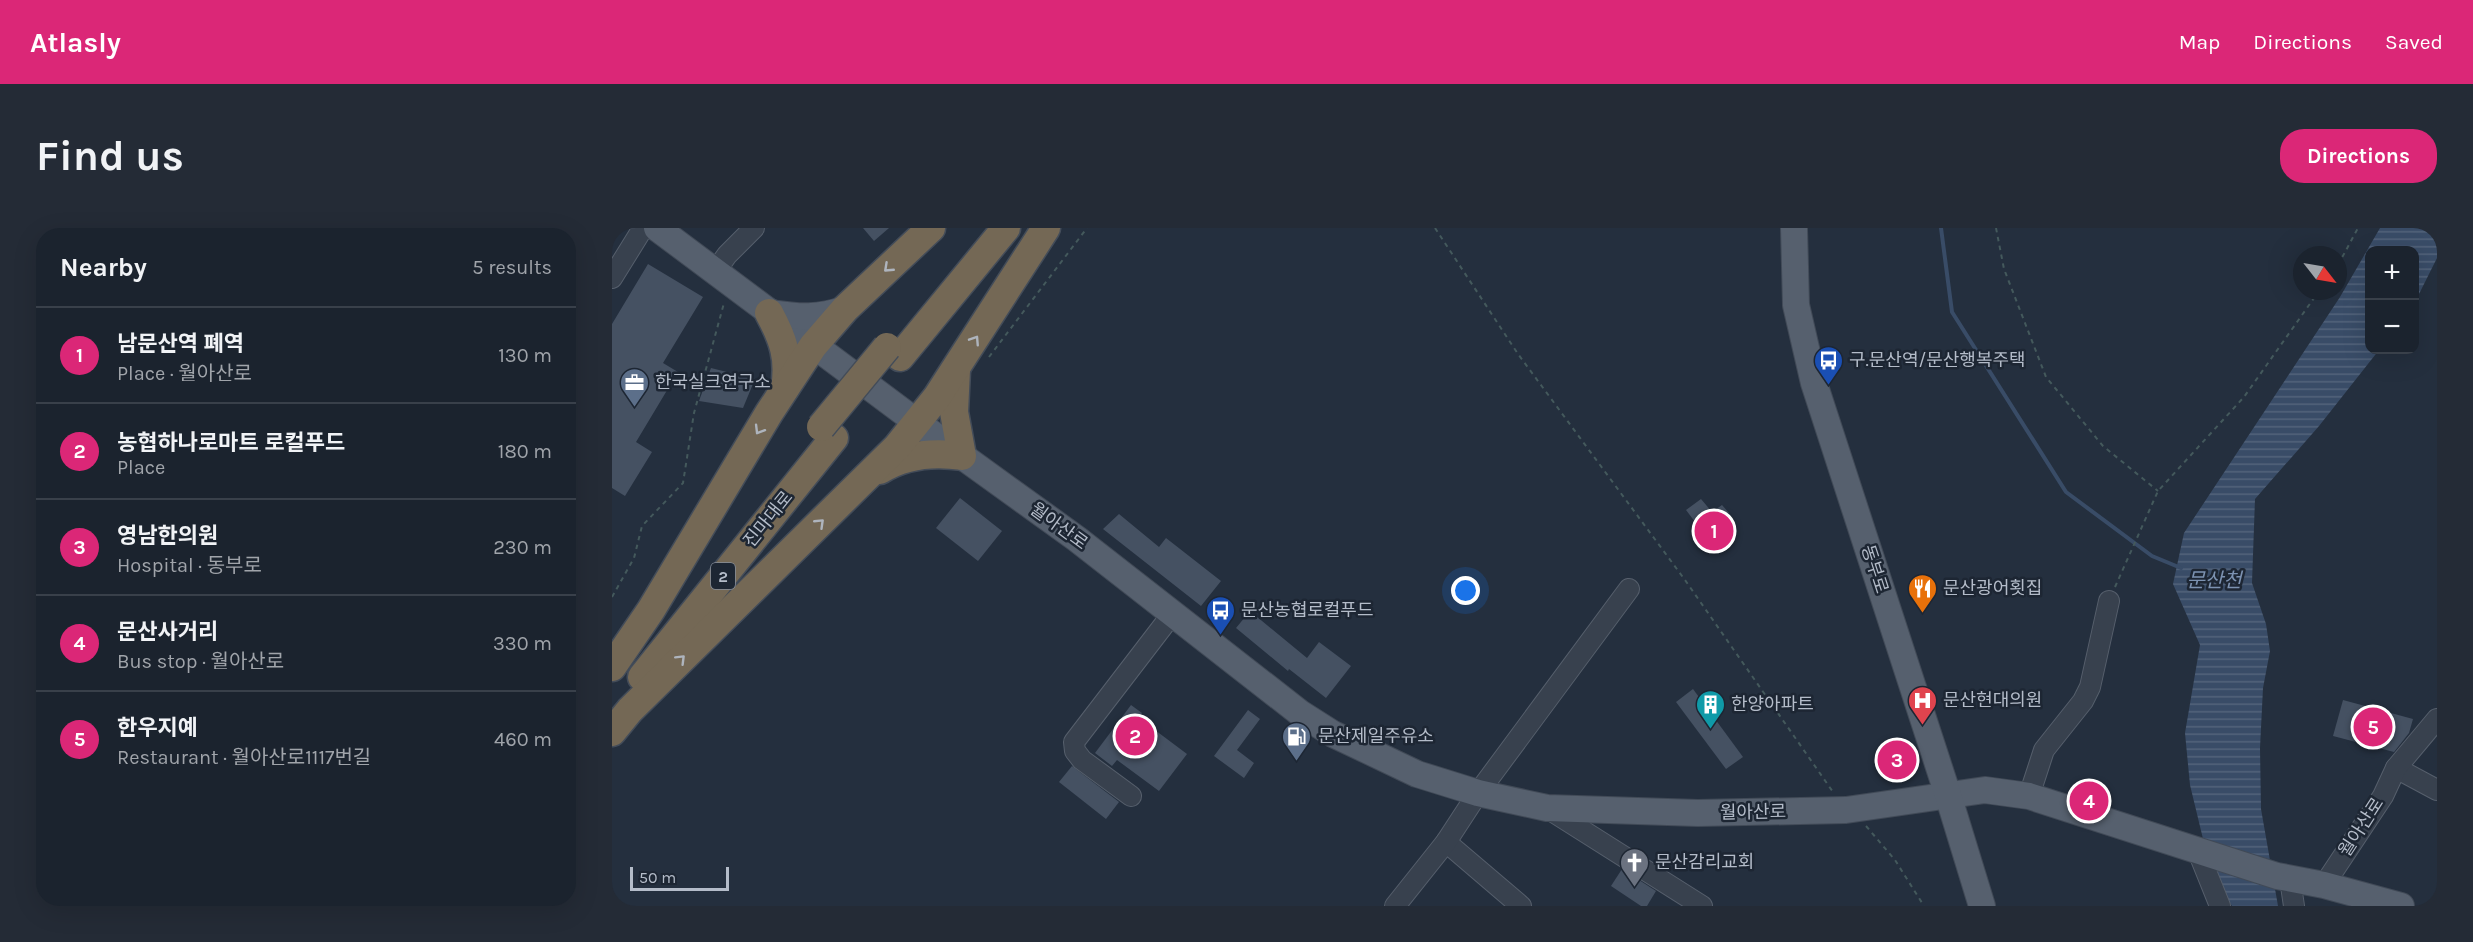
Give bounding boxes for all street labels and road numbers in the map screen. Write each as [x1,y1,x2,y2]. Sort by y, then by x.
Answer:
street label: 진마대로 [739,486,797,552]
street label: 월아산로 [1026,498,1092,554]
street label: 동부로 [1857,542,1893,596]
road number: 2 [711,563,735,589]
street label: 월아산로 [2334,793,2388,861]
street label: 월아산로 [1720,800,1786,824]

